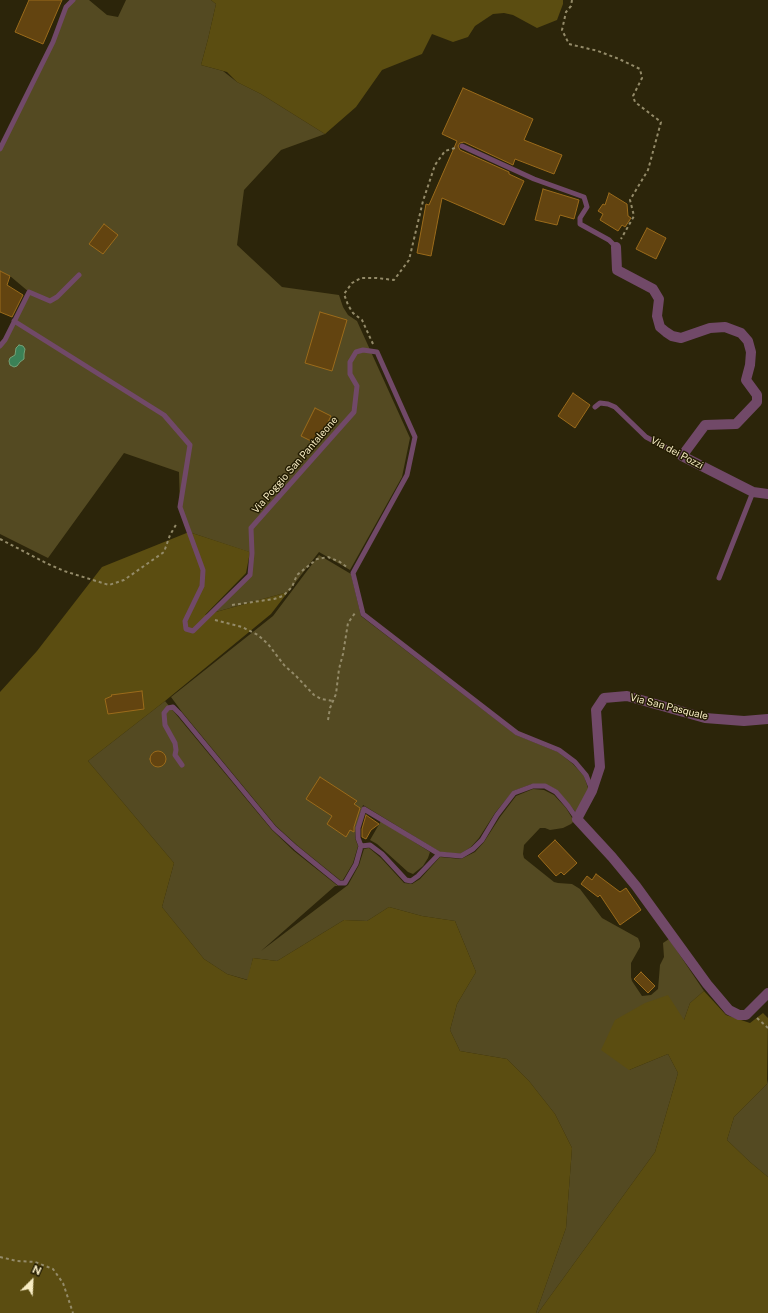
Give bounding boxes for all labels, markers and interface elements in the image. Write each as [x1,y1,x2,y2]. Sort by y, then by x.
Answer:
street label: Via Poggio San Pantaleone [250,414,340,516]
street label: Via dei Pozzi [649,434,705,472]
street label: Via San Pasquale [629,691,709,723]
north arrow [12,1261,52,1301]
text: N [31,1263,43,1277]

